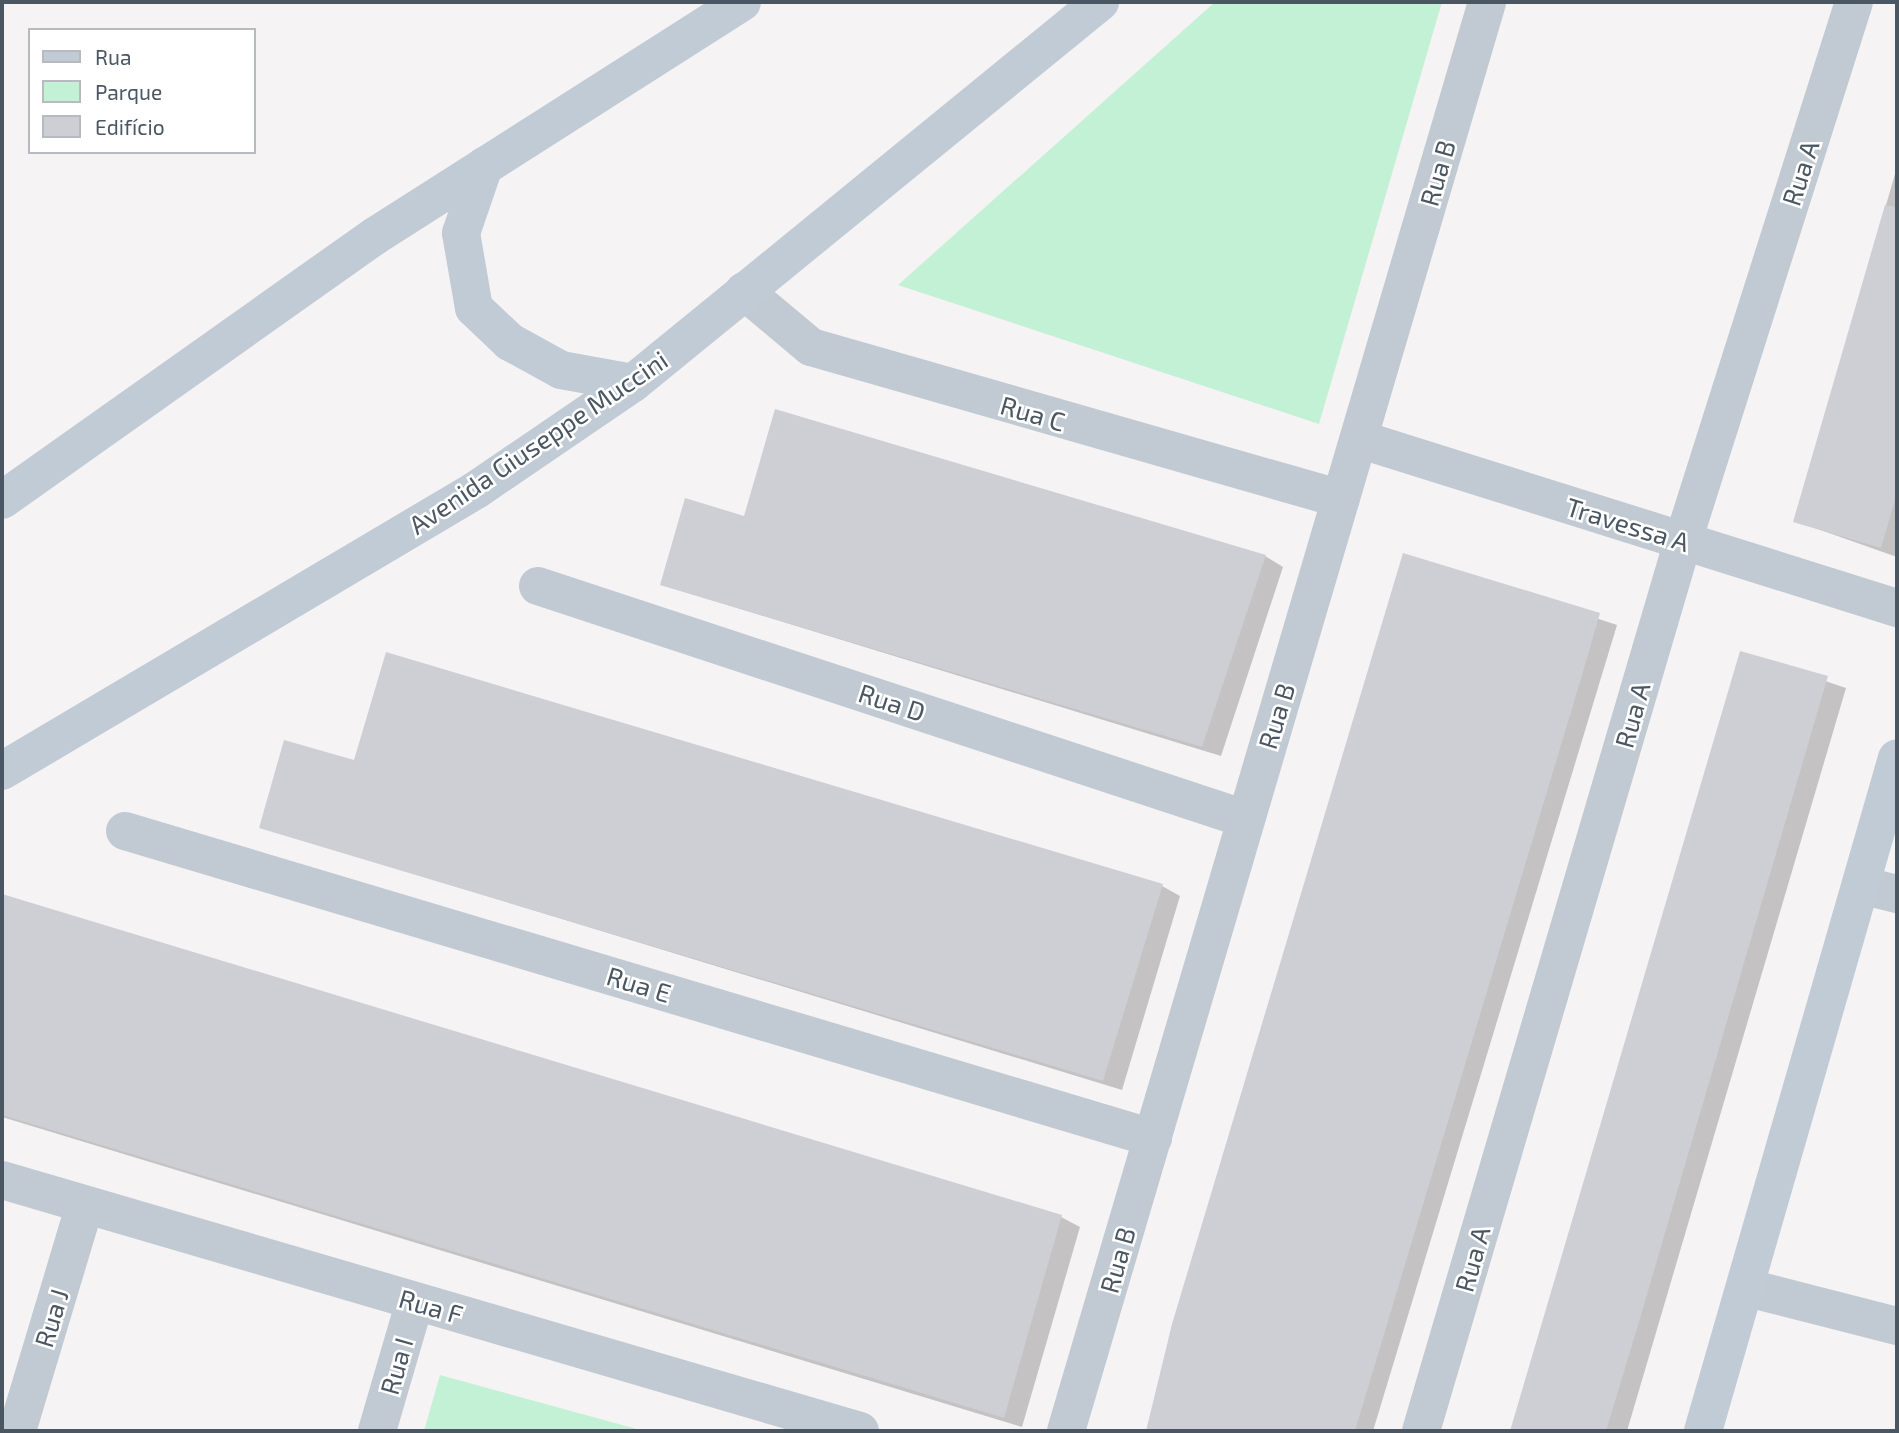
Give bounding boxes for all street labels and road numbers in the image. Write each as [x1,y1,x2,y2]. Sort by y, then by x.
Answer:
street label: Rua B [1413,136,1461,210]
street label: Rua A [1775,136,1825,210]
street label: Avenida Giuseppe Muccini [403,344,673,540]
street label: Rua C [997,389,1069,437]
street label: Travessa A [1562,490,1694,558]
street label: Rua D [855,677,929,727]
street label: Rua A [1608,678,1656,752]
street label: Rua B [1251,679,1301,753]
street label: Rua E [603,960,675,1008]
street label: Rua A [1448,1222,1496,1296]
street label: Rua B [1093,1223,1141,1297]
street label: Rua F [395,1282,467,1330]
street label: Rua J [27,1285,75,1351]
street label: Rua I [373,1334,419,1398]

